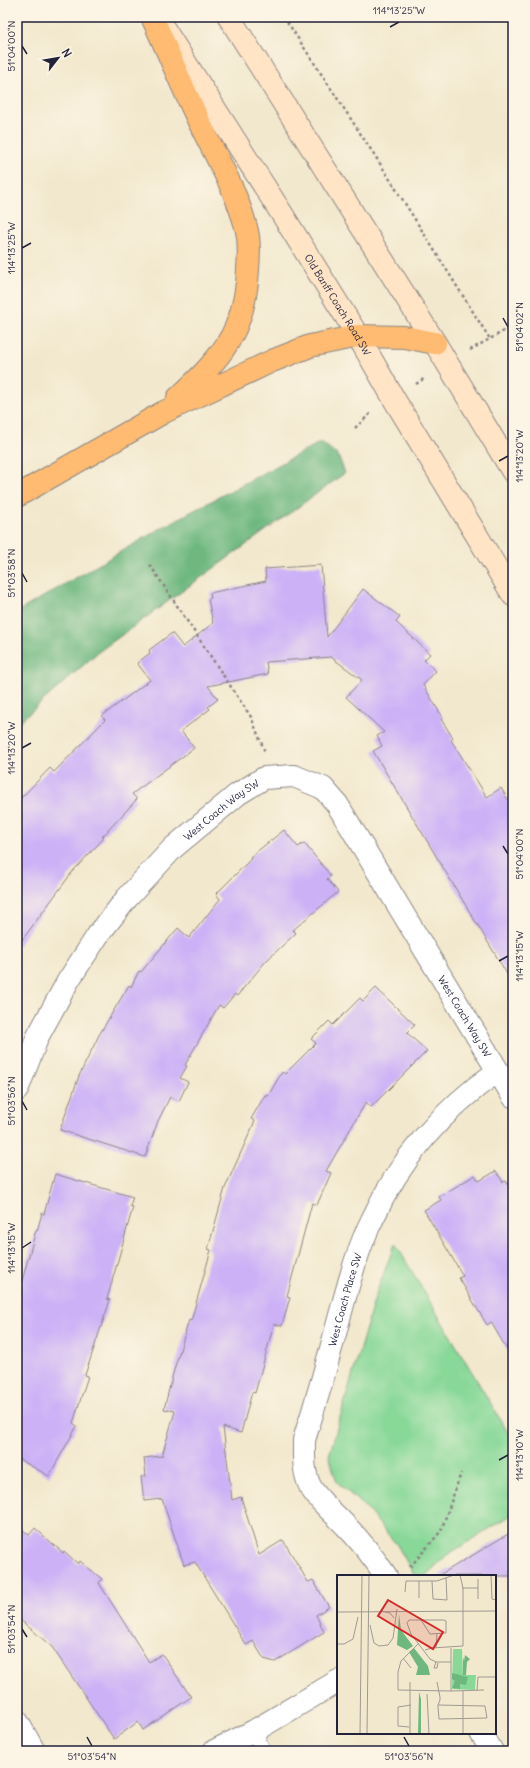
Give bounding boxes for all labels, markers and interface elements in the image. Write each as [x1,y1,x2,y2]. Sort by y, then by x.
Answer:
text: 114°13'25"W [373,4,425,17]
text: 51°04'00"N [5,21,18,71]
north arrow [38,38,78,78]
text: N [59,46,75,60]
text: 114°13'25"W [5,222,18,274]
street label: Old Banff Coach Road SW [302,251,374,358]
text: 51°04'02"N [513,302,526,352]
text: 114°13'20"W [513,429,526,483]
text: 51°03'58"N [5,548,18,598]
text: 114°13'20"W [5,721,18,775]
street label: West Coach Way SW [181,776,261,843]
text: 51°04'00"N [513,829,526,879]
text: 114°13'15"W [513,931,526,981]
street label: West Coach Way SW [435,973,494,1059]
text: 51°03'56"N [5,1076,18,1126]
text: 114°13'15"W [5,1223,18,1273]
street label: West Coach Place SW [325,1251,364,1348]
text: 114°13'10"W [513,1429,526,1481]
inset map [337,1575,496,1734]
text: 51°03'54"N [5,1604,18,1654]
text: 51°03'54"N [67,1750,117,1763]
text: 51°03'56"N [384,1750,434,1763]

